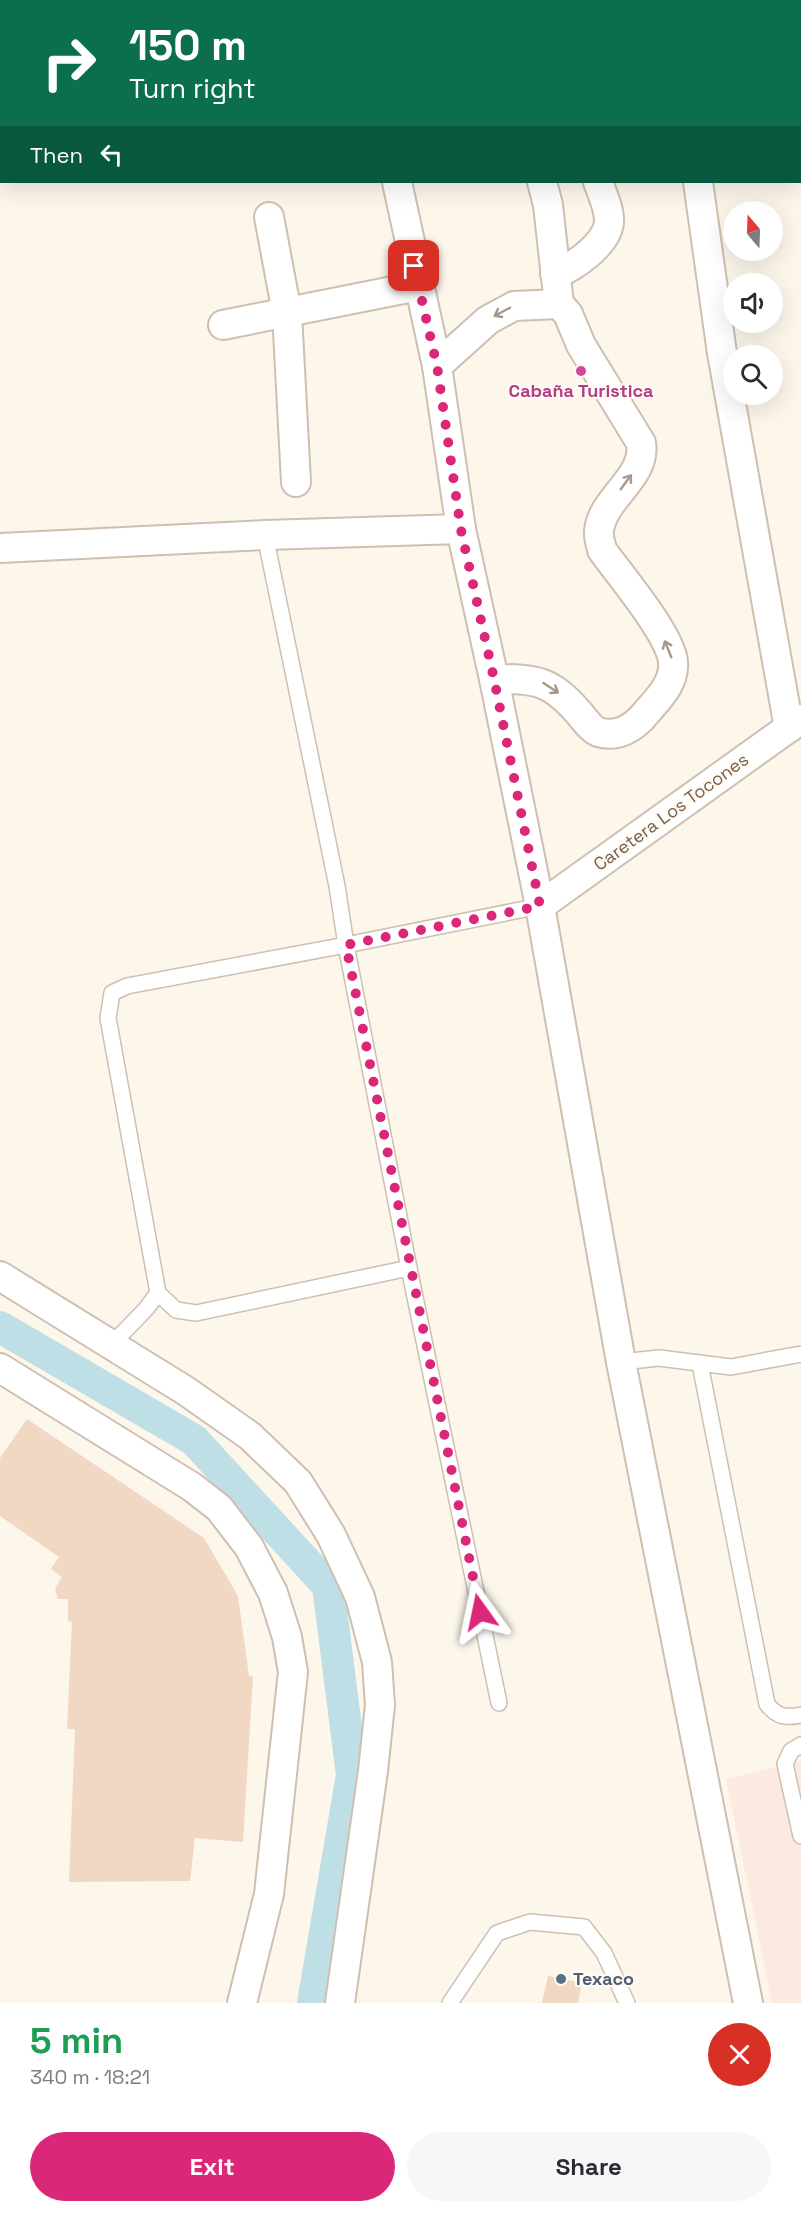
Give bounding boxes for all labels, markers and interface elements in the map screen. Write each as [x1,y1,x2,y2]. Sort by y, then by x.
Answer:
text: 150 m [129,19,247,72]
icon: right [30,24,108,102]
text: Turn right [129,71,256,106]
icon: left [95,138,128,171]
text: Then [30,141,83,169]
north arrow [723,201,783,261]
map controls [723,201,783,405]
pin [388,240,439,291]
icon: arrive [397,249,430,282]
button: sound [723,273,783,333]
one-way arrow [494,307,512,318]
button: search [723,345,783,405]
marker: Cabaña Turistica [574,364,588,378]
place label: Cabaña Turistica [509,379,654,402]
one-way arrow [620,475,632,491]
one-way arrow [662,640,673,658]
one-way arrow [542,682,558,694]
street label: Caretera Los Tocones [589,748,753,876]
position arrow [448,1580,512,1644]
place label: Texaco [573,1967,634,1990]
marker: Texaco [554,1972,568,1986]
text: 5 min [30,2018,123,2064]
button: close [708,2023,771,2086]
text: 340 m · 18:21 [30,2064,150,2090]
button: Exit [30,2132,395,2201]
button: Share [407,2132,771,2201]

